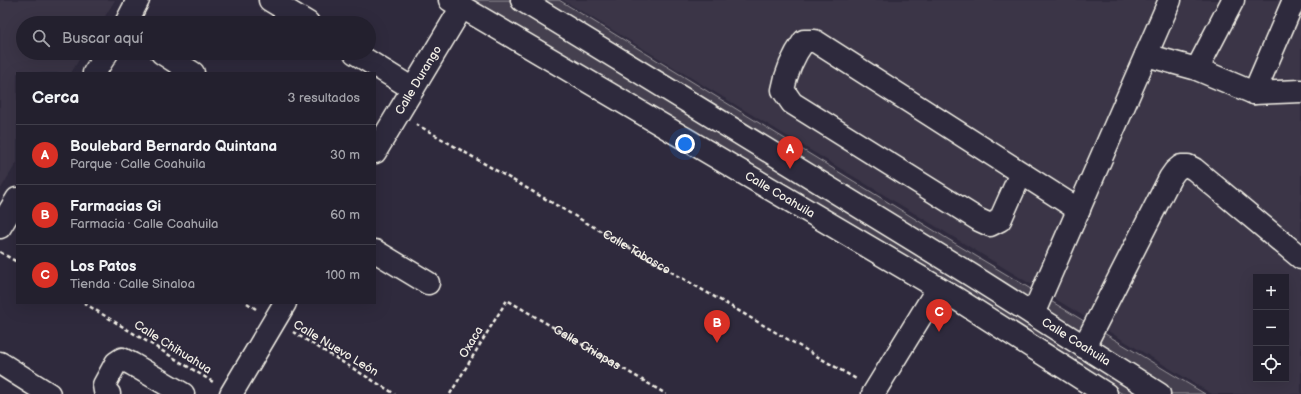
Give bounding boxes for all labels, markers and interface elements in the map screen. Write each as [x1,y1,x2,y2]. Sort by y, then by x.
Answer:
search box [16,16,376,60]
icon: search [30,27,52,49]
text: Buscar aquí [62,29,143,48]
street label: Calle Durango [392,43,445,117]
text: Cerca [32,88,79,108]
text: 3 resultados [288,90,360,106]
your location [675,134,695,154]
pin: A [777,136,803,169]
text: Boulebard Bernardo Quintana [70,137,277,156]
text: A [41,147,49,163]
text: 30 m [330,147,360,163]
text: Parque · Calle Coahuila [70,156,206,172]
street label: Calle Coahuila [742,169,818,222]
text: Farmacias Gi [70,197,161,216]
text: B [40,207,50,223]
text: 60 m [330,207,360,223]
text: Farmacia · Calle Coahuila [70,216,218,232]
street label: Calle Tabasco [600,227,673,278]
text: Los Patos [70,257,136,276]
text: C [40,267,50,283]
text: 100 m [325,267,360,283]
map controls [1253,274,1289,382]
button: + [1253,274,1289,310]
text: Tienda · Calle Sinaloa [70,276,195,292]
pin: C [926,299,952,332]
pin: B [704,310,730,343]
button: − [1253,310,1289,346]
street label: Calle Coahuila [1039,315,1113,369]
street label: Calle Chihuahua [131,317,215,377]
street label: Calle Nuevo León [290,317,381,380]
street label: Calle Chiapas [551,322,623,373]
street label: Oxaca [456,324,487,361]
button: locate [1253,346,1289,382]

